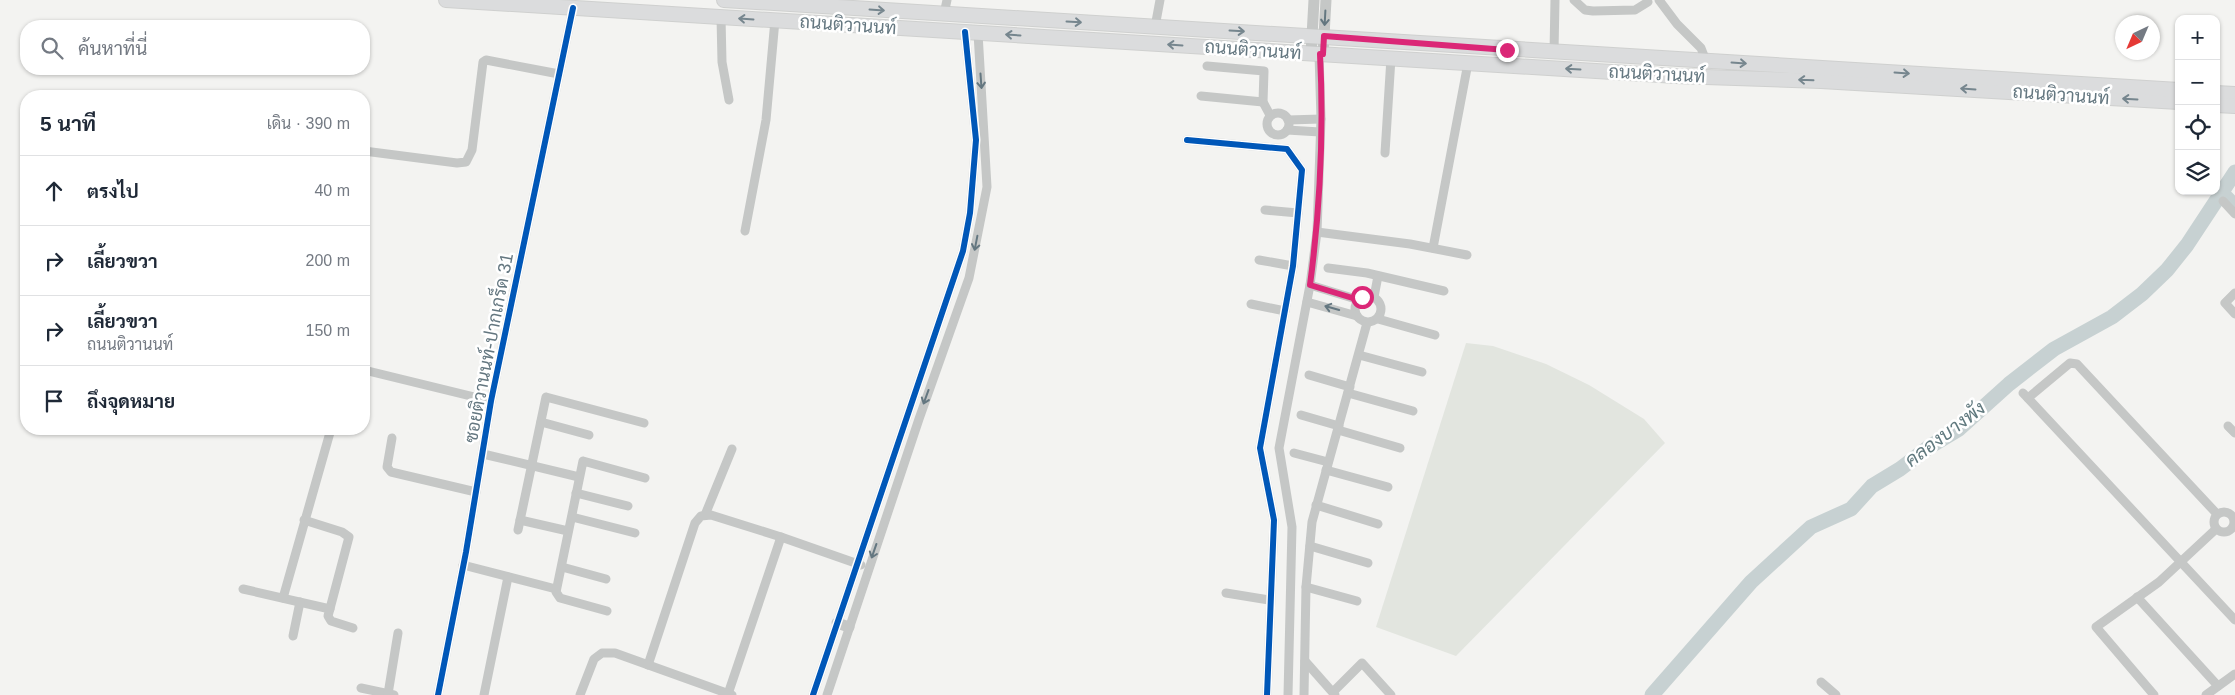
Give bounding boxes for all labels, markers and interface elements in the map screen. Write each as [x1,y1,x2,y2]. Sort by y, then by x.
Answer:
one-way arrow [869,5,885,14]
street label: ถนนติวานนท์ [799,9,897,38]
one-way arrow [1320,10,1329,26]
one-way arrow [738,14,754,23]
north arrow [2115,15,2160,60]
map controls [2175,15,2220,195]
button: + [2175,15,2220,60]
one-way arrow [1066,17,1082,26]
search box [20,20,370,75]
one-way arrow [1228,27,1244,36]
one-way arrow [1005,30,1021,39]
icon: search [38,34,66,62]
street label: ถนนติวานนท์ [1204,34,1302,63]
text: ค้นหาที่นี่ [78,38,147,59]
route end [1496,39,1519,62]
one-way arrow [1168,41,1184,50]
street label: ถนนติวานนท์ [1608,58,1706,87]
one-way arrow [1731,59,1747,68]
button: − [2175,60,2220,105]
one-way arrow [1566,65,1582,74]
one-way arrow [1893,69,1909,78]
one-way arrow [977,73,986,89]
one-way arrow [1798,75,1814,85]
street label: ถนนติวานนท์ [2012,79,2110,108]
one-way arrow [1960,85,1976,94]
one-way arrow [2122,95,2138,104]
button: locate [2175,105,2220,150]
text: 5 นาที [40,112,96,135]
text: เดิน · 390 m [267,115,350,132]
button: layers [2175,150,2220,195]
icon: ahead [40,177,68,205]
text: ตรงไป [87,181,139,202]
text: 40 m [314,182,350,199]
one-way arrow [971,234,980,250]
icon: right [40,247,68,275]
text: เลี้ยวขวา [87,251,158,272]
street label: ซอยติวานนท์-ปากเกร็ด 31 [457,251,517,445]
text: 200 m [306,252,350,269]
route start [1351,286,1374,309]
one-way arrow [1324,303,1340,313]
text: เลี้ยวขวา [87,311,158,332]
icon: right [40,317,68,345]
text: 150 m [306,322,350,339]
text: ถนนติวานนท์ [87,336,173,353]
icon: arrive [40,387,68,415]
one-way arrow [921,389,930,404]
text: ถึงจุดหมาย [87,391,175,412]
water label: คลองบางพัง [1901,397,1989,471]
one-way arrow [869,543,878,558]

